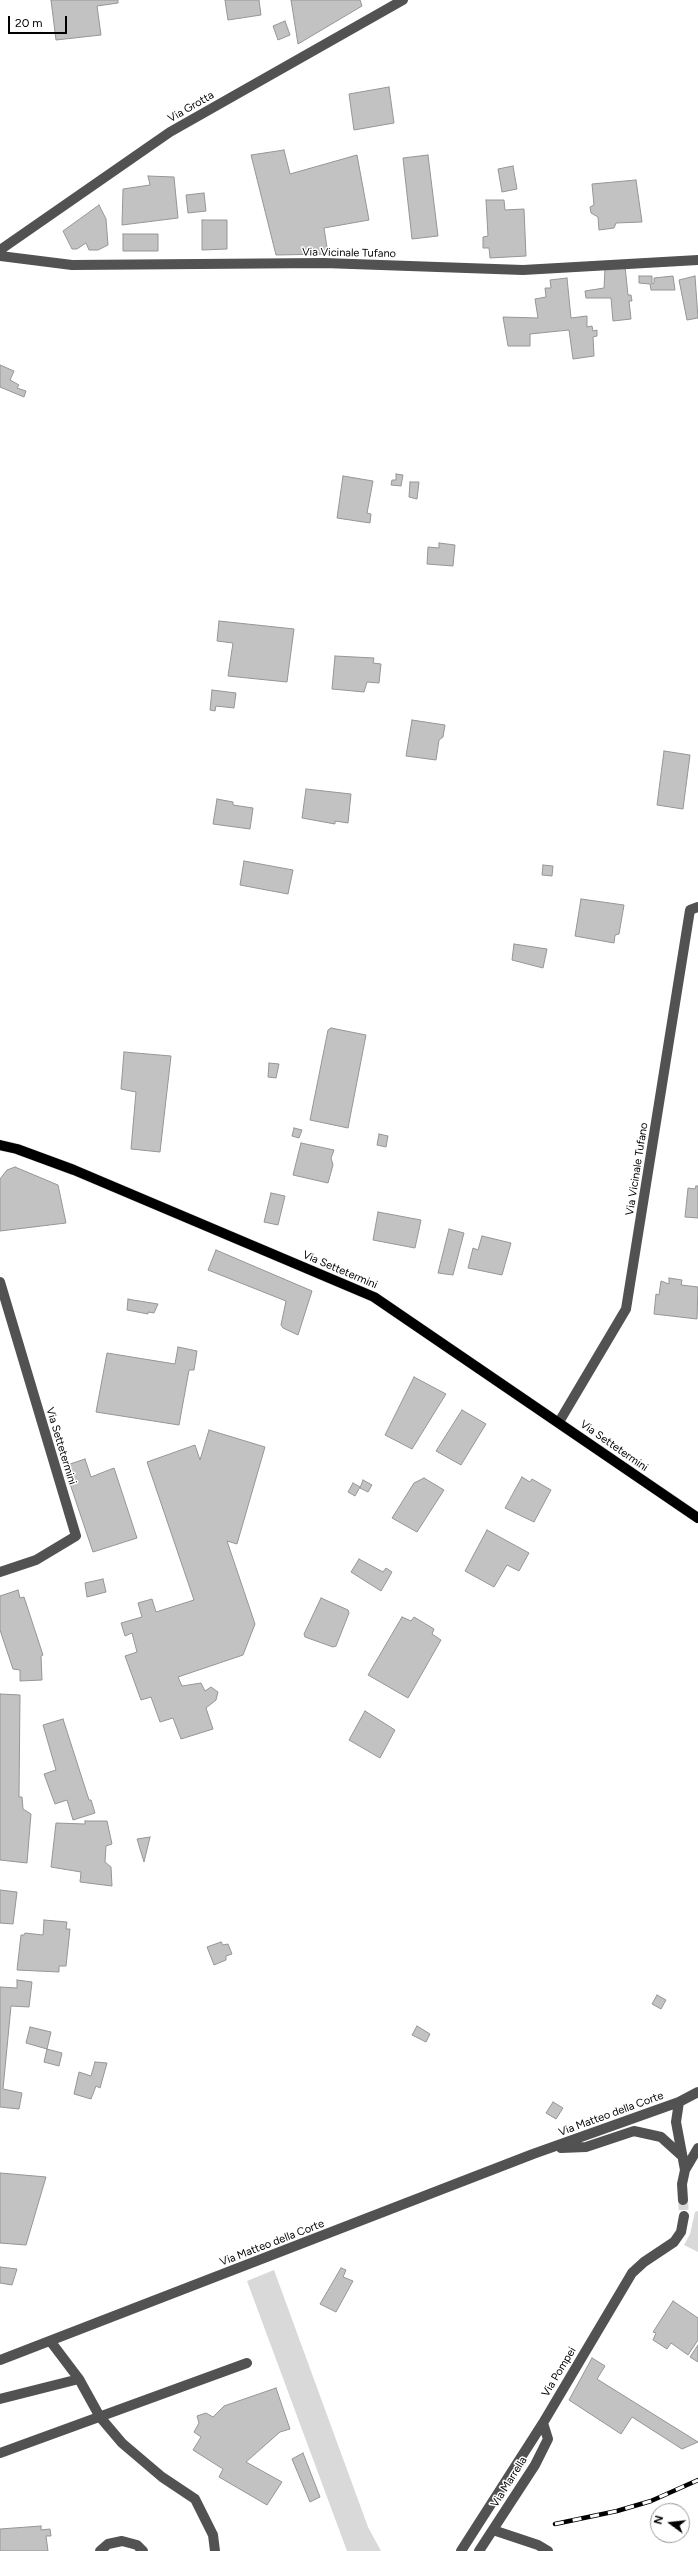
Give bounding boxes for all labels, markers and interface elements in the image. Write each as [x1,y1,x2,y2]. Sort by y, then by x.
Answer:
scale bar [10,8,69,34]
text: 20 m [15,16,43,30]
street label: Via Grotta [166,89,216,125]
street label: Via Vicinale Tufano [302,246,396,260]
street label: Via Vicinale Tufano [623,1122,651,1216]
street label: Via Settetermini [301,1248,379,1292]
street label: Via Settetermini [43,1406,79,1486]
street label: Via Settetermini [577,1418,651,1474]
street label: Via Matteo della Corte [557,2089,665,2139]
street label: Via Matteo della Corte [218,2217,326,2269]
street label: Via Pompei [539,2345,579,2399]
street label: Via Marrella [488,2454,530,2510]
north arrow [650,2503,690,2543]
text: N [652,2514,666,2526]

